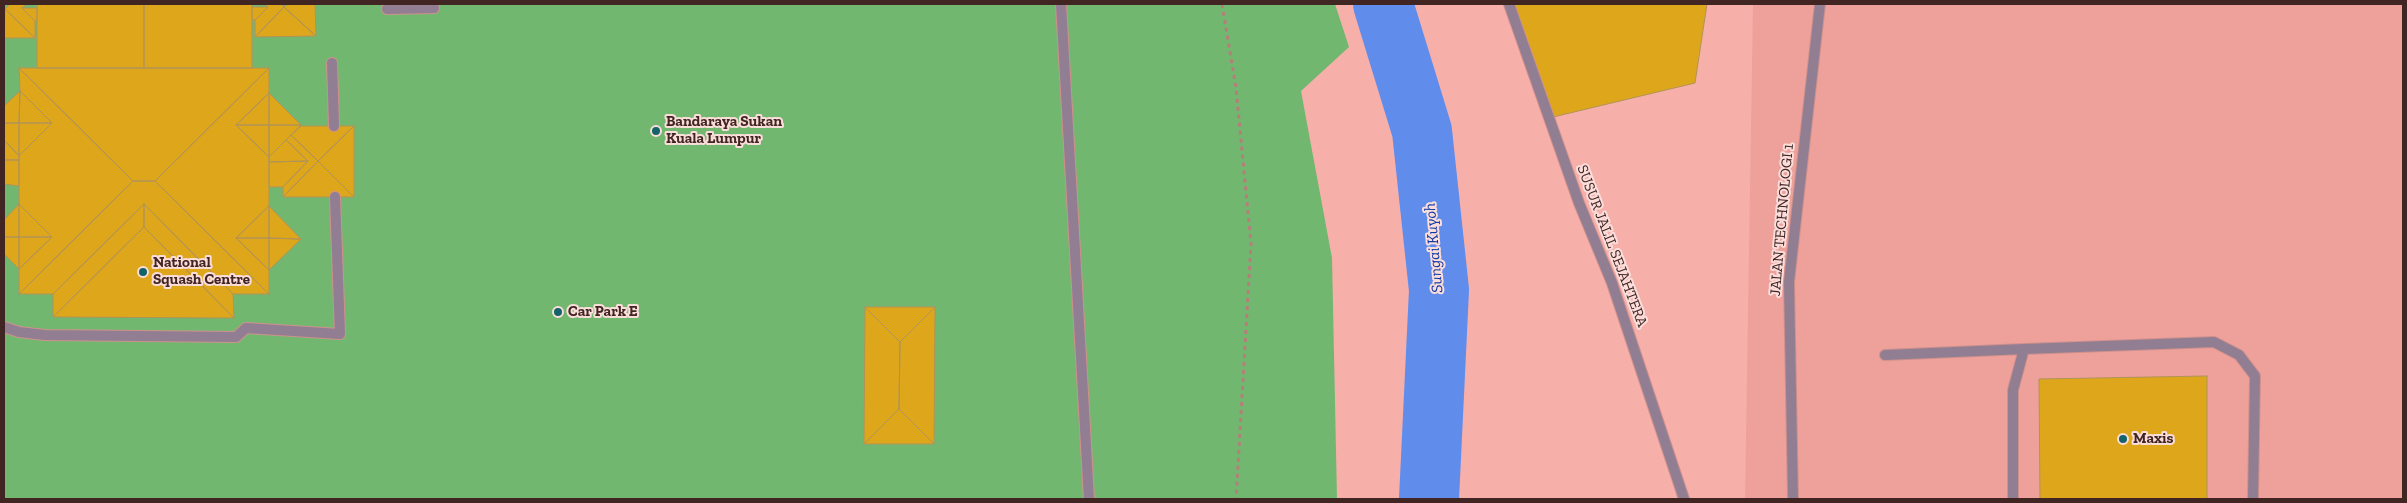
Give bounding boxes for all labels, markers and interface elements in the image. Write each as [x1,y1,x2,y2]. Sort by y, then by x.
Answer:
place label: Bandaraya Sukan Kuala Lumpur [666,113,782,148]
marker: Bandaraya Sukan Kuala Lumpur [650,125,662,137]
street label: JALAN TECHNOLOGI 1 [1766,143,1798,297]
street label: SUSUR JALIL SEJAHTERA [1573,162,1651,330]
water label: Sungai Kuyoh [1421,202,1447,294]
place label: National Squash Centre [153,254,250,289]
marker: National Squash Centre [137,266,149,278]
place label: Car Park E [568,303,638,321]
marker: Car Park E [552,306,564,318]
place label: Maxis [2133,430,2173,448]
marker: Maxis [2117,433,2129,445]

